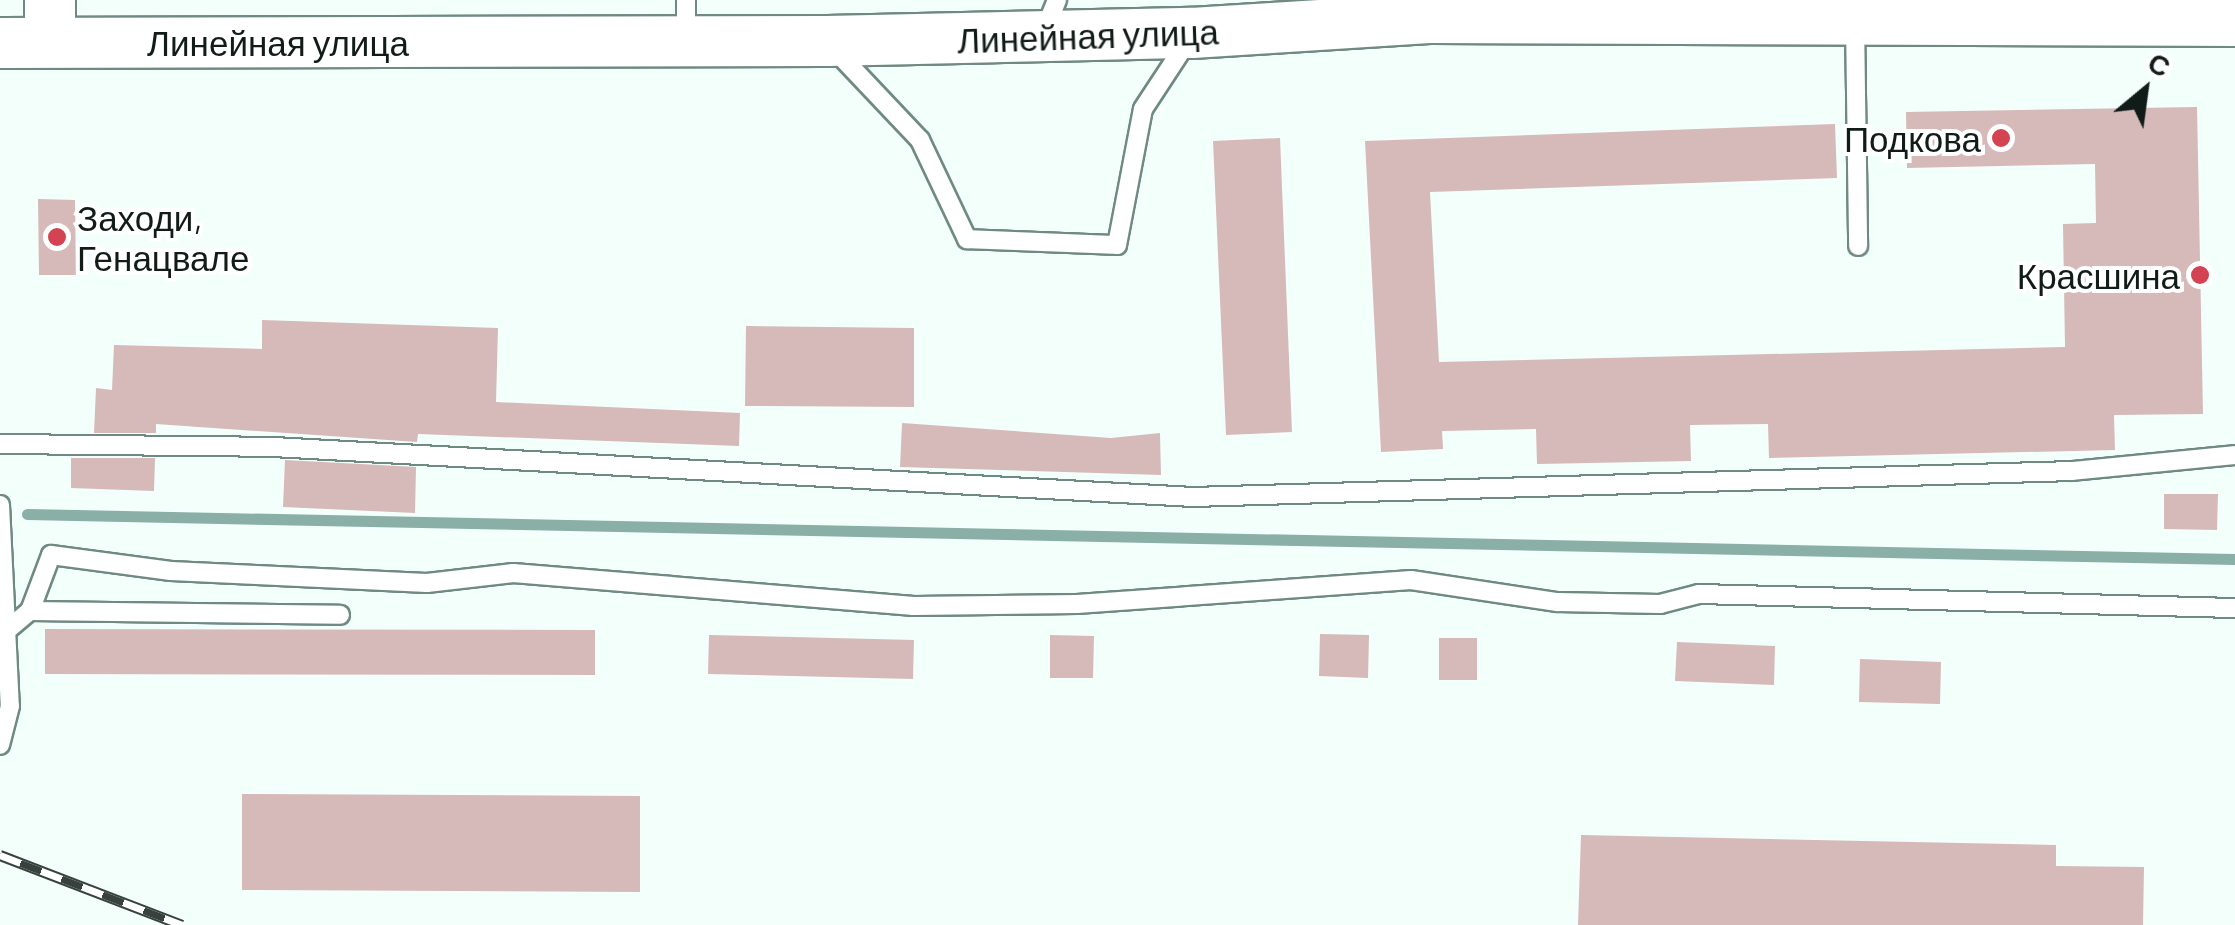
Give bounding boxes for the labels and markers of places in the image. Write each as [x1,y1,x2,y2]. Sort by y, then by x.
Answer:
place label: Подкова [1844,117,1981,159]
marker: Подкова [1990,127,2012,149]
place label: Заходи, Генацвале [77,196,249,278]
marker: Заходи, Генацвале [46,226,68,248]
place label: Красшина [2017,254,2180,296]
marker: Красшина [2189,264,2211,286]

